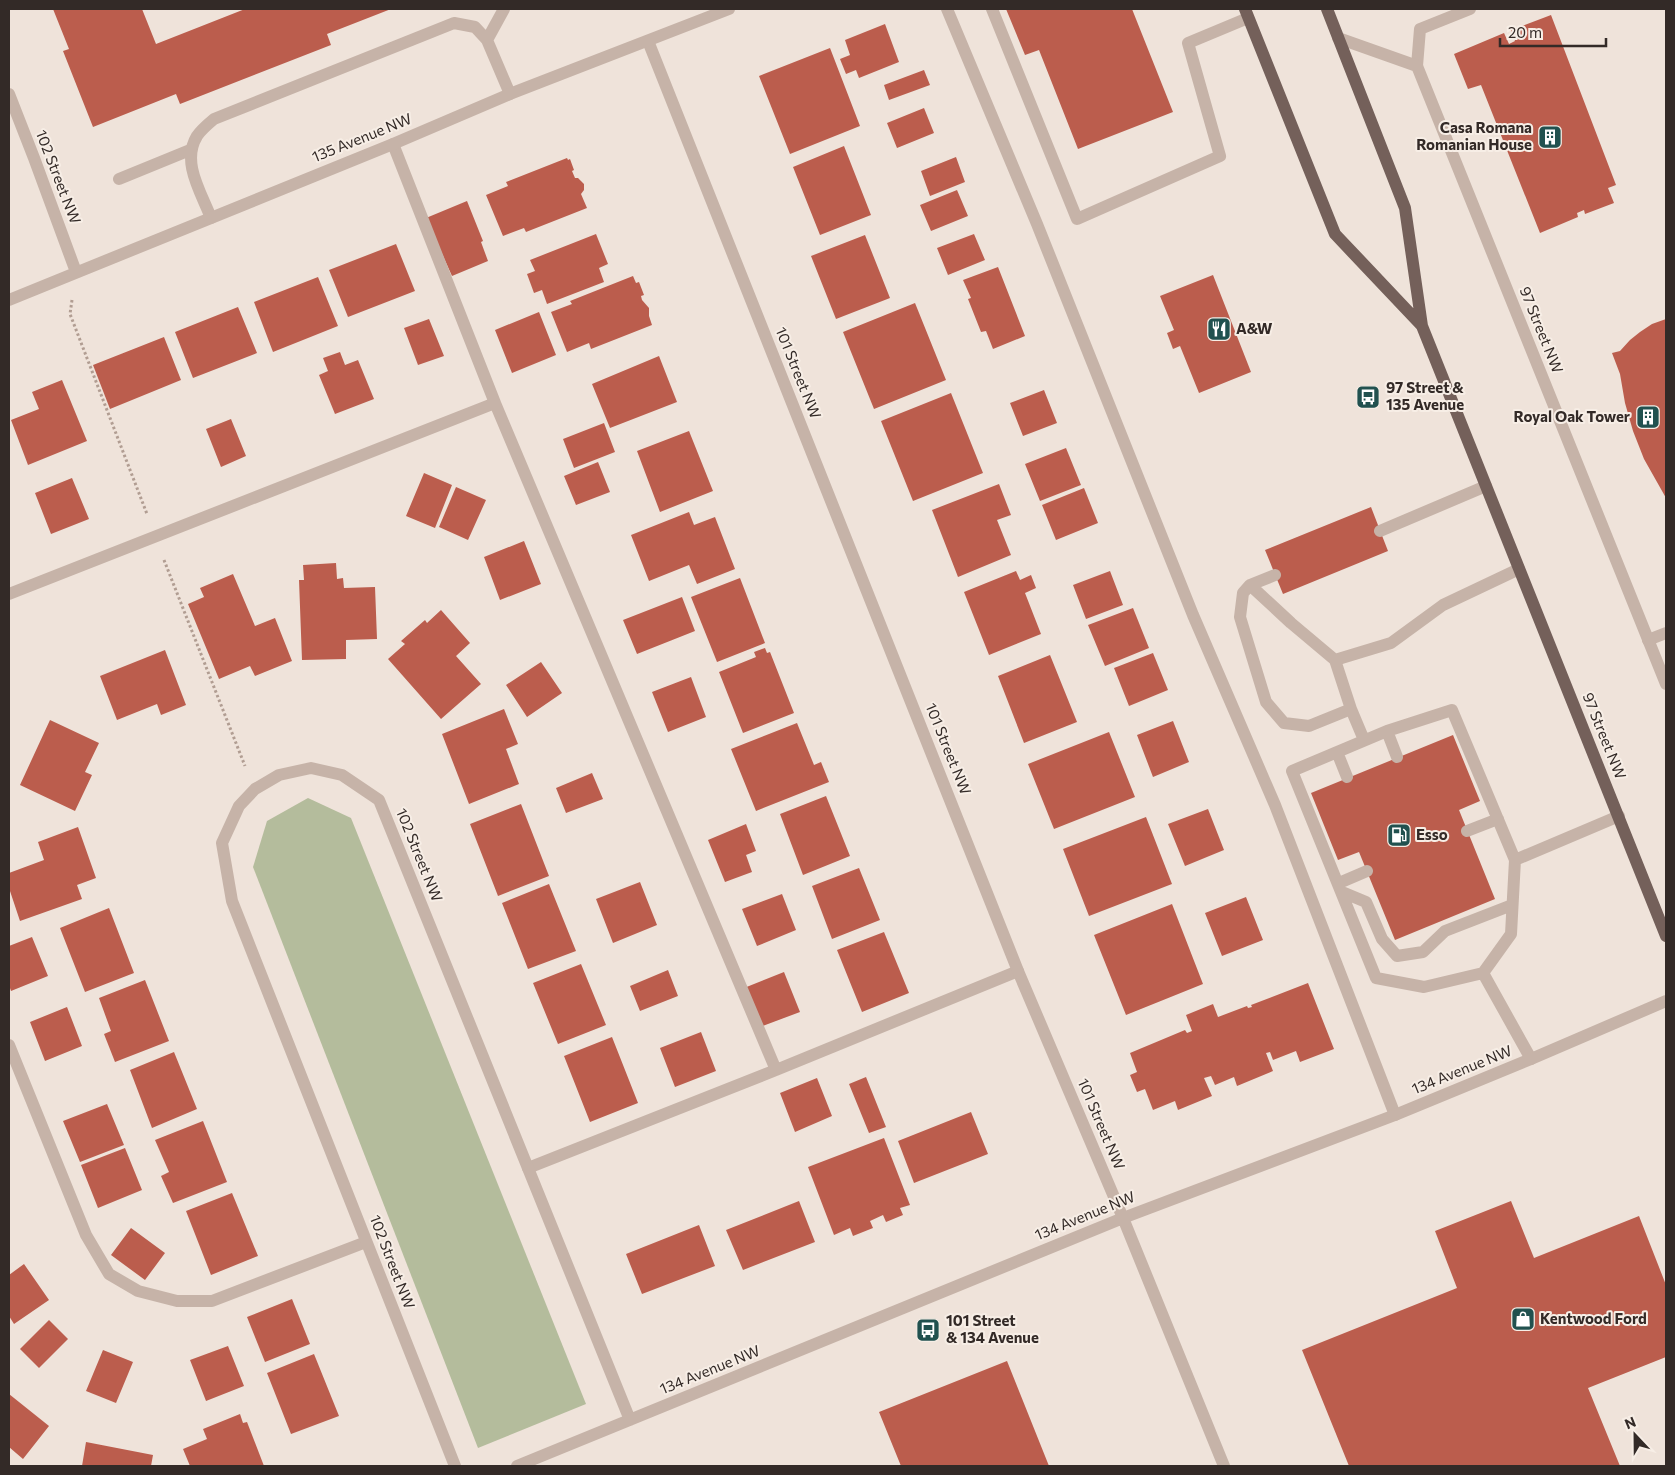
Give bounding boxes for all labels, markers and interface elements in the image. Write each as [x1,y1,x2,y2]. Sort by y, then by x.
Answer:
scale bar [1500,15,1606,47]
text: 20 m [1508,23,1542,41]
street label: 135 Avenue NW [309,109,414,165]
place label: Casa Romana Romanian House [1416,118,1532,153]
building icon: Casa Romana Romanian House [1537,124,1563,150]
street label: 102 Street NW [33,127,85,226]
street label: 97 Street NW [1516,284,1567,376]
restaurant icon: A&W [1206,316,1232,342]
place label: A&W [1236,319,1273,337]
street label: 101 Street NW [772,324,826,421]
place label: 97 Street & 135 Avenue [1386,378,1464,413]
bus stop icon: 97 Street & 135 Avenue [1355,384,1381,410]
building icon: Royal Oak Tower [1635,404,1661,430]
place label: Royal Oak Tower [1514,407,1630,425]
street label: 97 Street NW [1579,690,1630,782]
street label: 101 Street NW [922,700,976,797]
street label: 102 Street NW [393,805,447,904]
fuel station icon: Esso [1386,822,1412,848]
place label: Esso [1416,825,1448,843]
street label: 134 Avenue NW [1409,1041,1514,1097]
street label: 101 Street NW [1075,1075,1129,1172]
street label: 134 Avenue NW [1032,1187,1137,1243]
street label: 102 Street NW [367,1212,419,1311]
shop icon: Kentwood Ford [1510,1306,1536,1332]
place label: Kentwood Ford [1540,1309,1647,1327]
place label: 101 Street & 134 Avenue [946,1311,1039,1346]
bus stop icon: 101 Street & 134 Avenue [915,1317,941,1343]
street label: 134 Avenue NW [657,1341,762,1397]
north arrow [1610,1410,1660,1460]
text: N [1622,1413,1638,1432]

